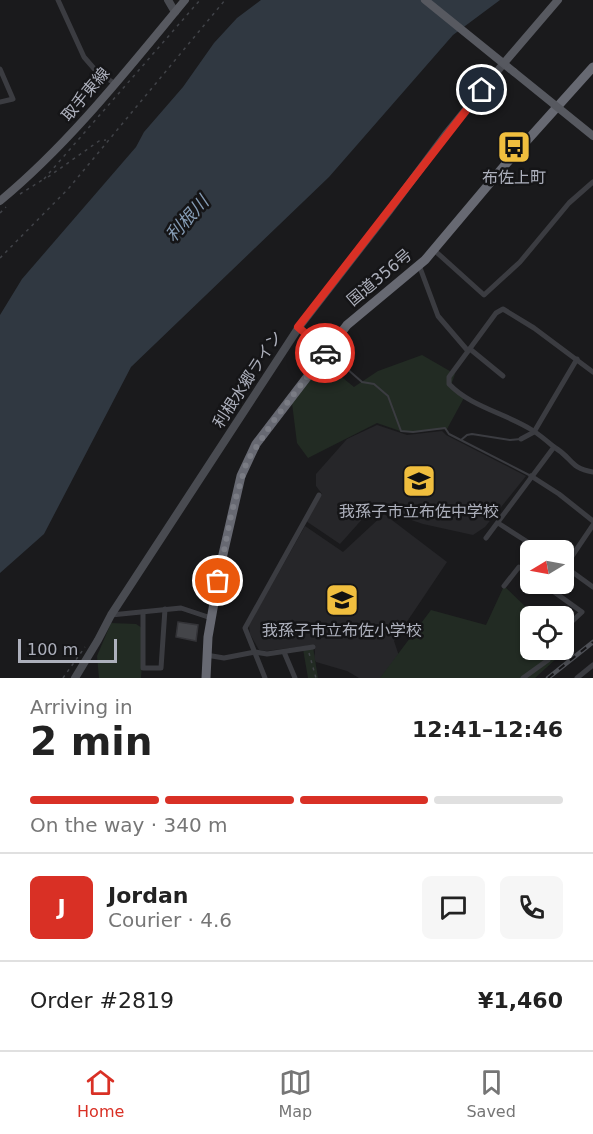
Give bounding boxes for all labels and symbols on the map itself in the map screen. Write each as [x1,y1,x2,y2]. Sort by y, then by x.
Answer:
street label: 取手東線 [58,64,113,125]
pin [456,64,507,115]
bus stop icon: 布佐上町 [496,129,532,165]
place label: 布佐上町 [482,168,546,187]
water label: 利根川 [161,190,214,246]
street label: 国道356号 [343,245,416,310]
courier [295,323,355,383]
street label: 利根水郷ライン [209,327,286,431]
school or university icon: 我孫子市立布佐中学校 [401,463,437,499]
place label: 我孫子市立布佐中学校 [339,502,499,521]
north arrow [520,540,574,594]
pin [192,555,243,606]
school or university icon: 我孫子市立布佐小学校 [324,582,360,618]
place label: 我孫子市立布佐小学校 [262,621,422,640]
scale bar [18,636,117,664]

